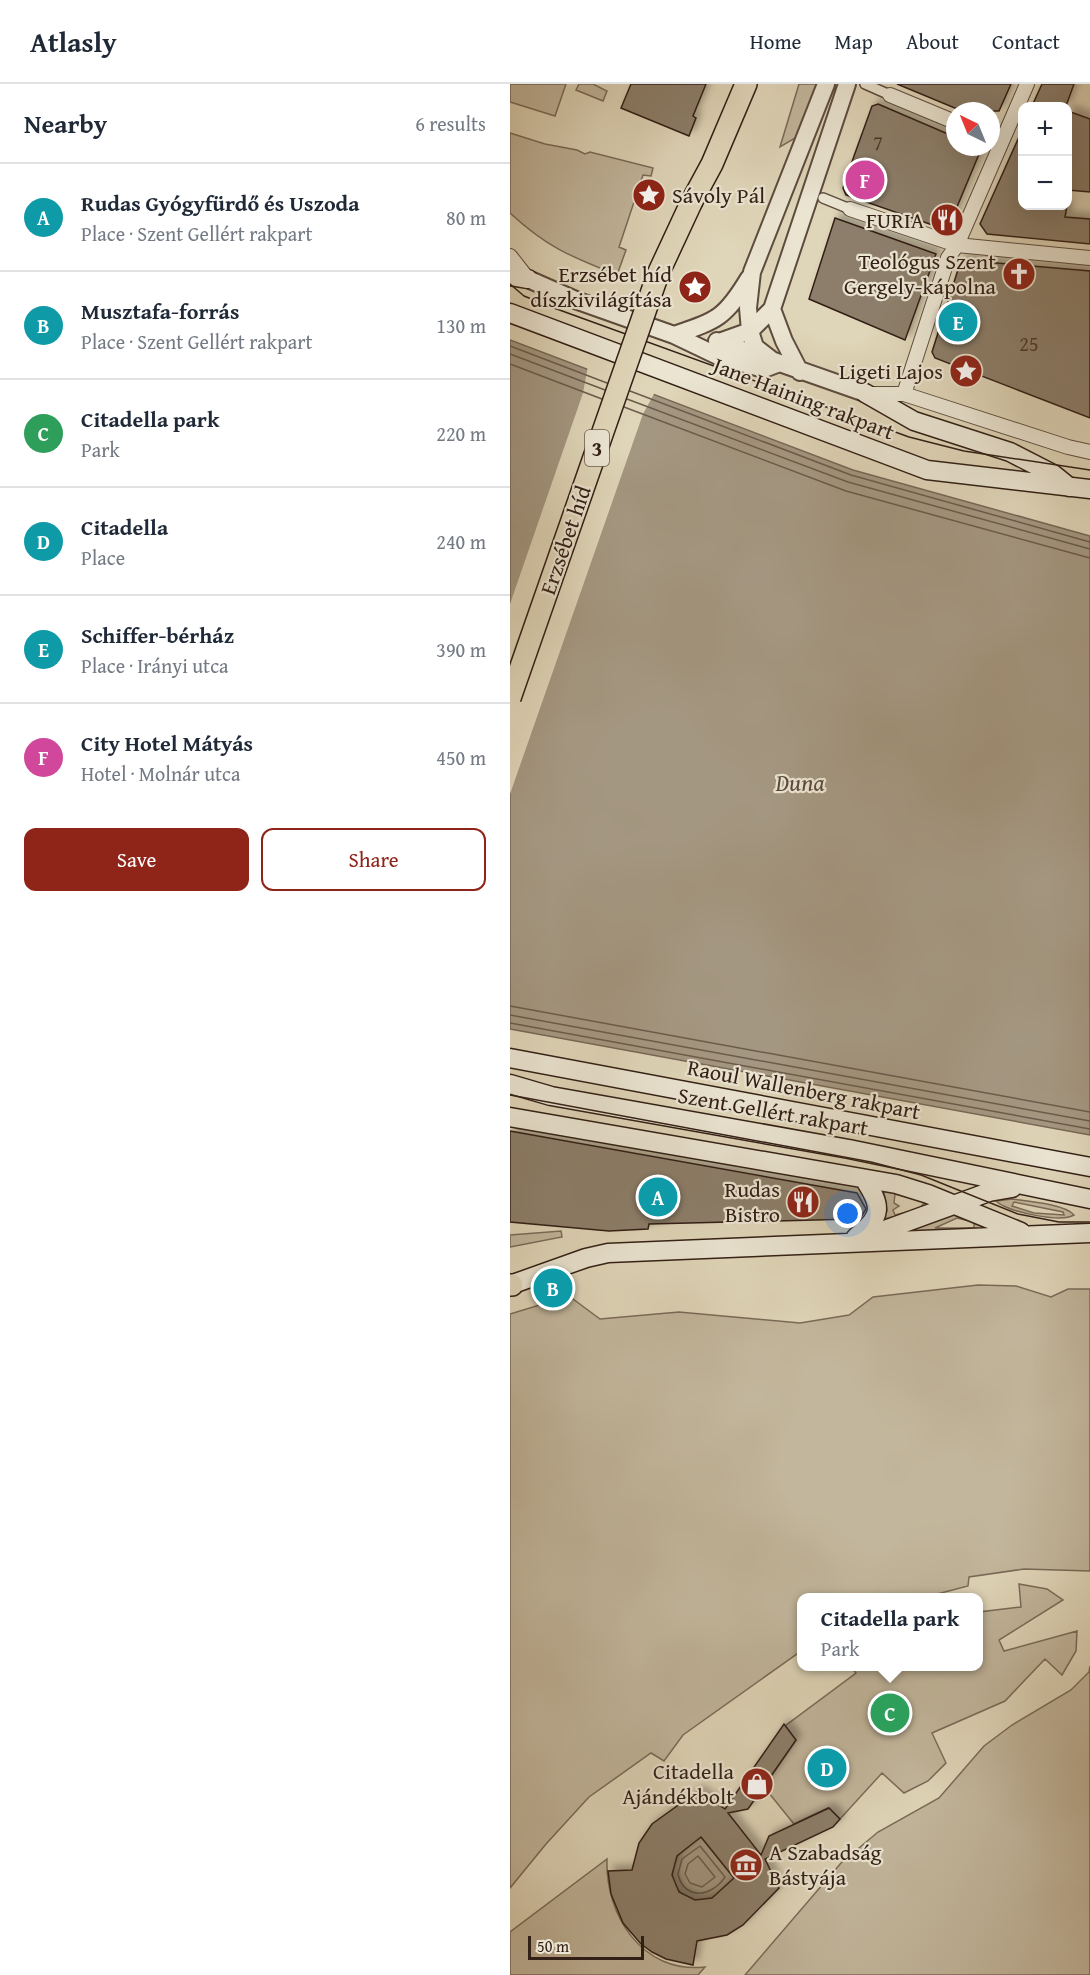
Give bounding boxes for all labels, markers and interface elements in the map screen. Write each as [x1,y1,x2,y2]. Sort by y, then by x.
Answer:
text: Atlasly [30,21,117,62]
text: Home [750,26,801,57]
text: Map [834,26,873,57]
text: About [906,26,959,57]
text: Contact [992,26,1060,57]
north arrow [946,102,1000,156]
map controls [1018,102,1072,210]
button: + [1018,102,1072,156]
text: Nearby [24,104,107,143]
text: 6 results [415,109,486,138]
house number: 7 [873,128,883,157]
button: − [1018,156,1072,210]
pin: F [846,158,884,202]
place icon: Sávoly Pál [631,177,667,213]
place label: Sávoly Pál [672,179,765,211]
text: Rudas Gyógyfürdő és Uszoda [81,187,360,219]
restaurant icon: FURIA [929,202,965,238]
text: A [37,203,50,232]
text: 80 m [446,203,486,232]
place label: FURIA [866,204,925,236]
text: Place · Szent Gellért rakpart [81,219,313,248]
place label: Teológus Szent Gergely-kápolna [844,245,997,302]
church icon: Teológus Szent Gergely-kápolna [1001,256,1037,292]
place label: Erzsébet híd díszkivilágítása [530,258,673,315]
place icon: Erzsébet híd díszkivilágítása [677,269,713,305]
text: Musztafa-forrás [81,295,239,327]
pin: E [938,300,978,344]
text: B [37,311,50,340]
text: 130 m [436,311,486,340]
text: Place · Szent Gellért rakpart [81,327,313,356]
house number: 25 [1019,329,1039,358]
street label: Jane Haining rakpart [706,348,900,447]
place icon: Ligeti Lajos [948,353,984,389]
place label: Ligeti Lajos [839,355,943,387]
text: Citadella park [81,403,219,435]
text: C [38,419,49,448]
text: 220 m [436,419,486,448]
road number: 3 [585,430,609,466]
text: Park [81,435,120,464]
street label: Erzsébet híd [531,481,599,599]
text: Citadella [81,511,168,543]
text: D [37,527,50,556]
text: 240 m [436,527,486,556]
text: Place [81,543,125,572]
text: Schiffer-bérház [81,619,234,651]
text: E [38,635,49,664]
text: 390 m [436,635,486,664]
text: Place · Irányi utca [81,651,228,680]
text: City Hotel Mátyás [81,727,253,759]
text: F [38,743,49,772]
text: 450 m [436,743,486,772]
text: Hotel · Molnár utca [81,759,240,788]
water label: Duna [775,765,824,800]
button: Save [24,828,249,891]
button: Share [261,828,486,891]
street label: Raoul Wallenberg rakpart [685,1051,923,1127]
street label: Szent Gellért rakpart [675,1079,871,1144]
place label: Rudas Bistro [725,1173,780,1230]
pin: A [638,1174,678,1220]
restaurant icon: Rudas Bistro [785,1184,821,1220]
your location [833,1199,862,1228]
pin: B [534,1266,573,1310]
popup [797,1593,983,1671]
text: Citadella park [821,1602,959,1634]
text: Park [821,1634,859,1663]
pin: C [870,1690,910,1736]
pin: D [808,1746,846,1790]
place label: Citadella Ajándékbolt [622,1755,735,1812]
shop icon: Citadella Ajándékbolt [739,1766,775,1802]
place label: A Szabadság Bástyája [769,1836,882,1893]
museum icon: A Szabadság Bástyája [728,1847,764,1883]
scale bar [528,1933,644,1960]
text: 50 m [537,1934,569,1958]

